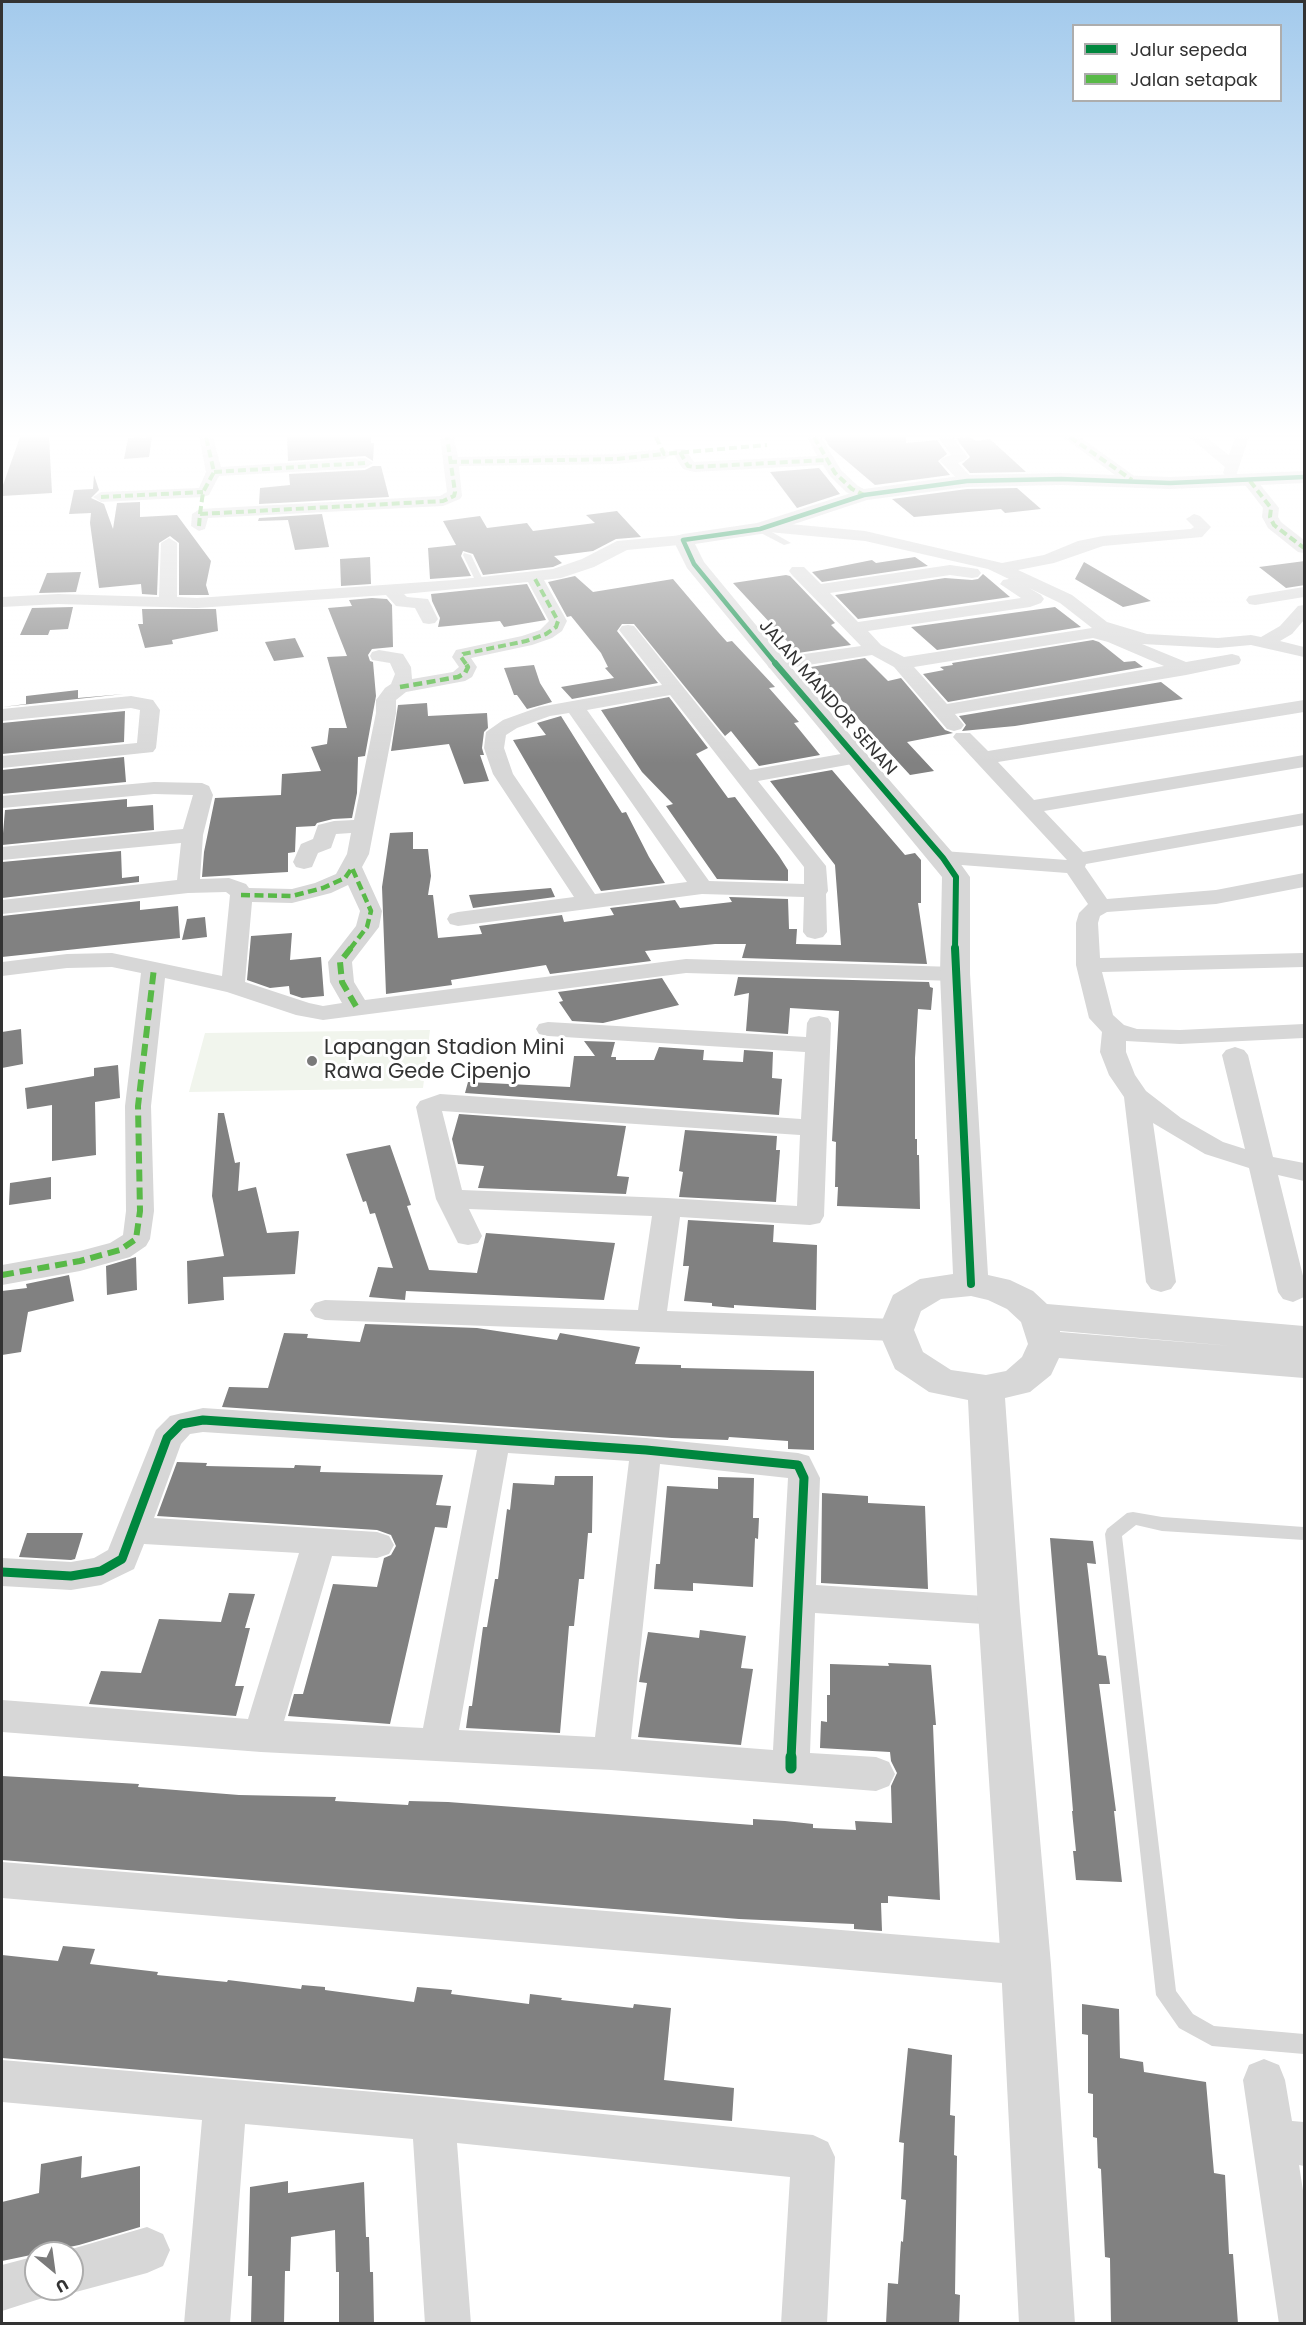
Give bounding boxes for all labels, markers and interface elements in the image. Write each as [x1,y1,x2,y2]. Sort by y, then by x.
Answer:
legend [1072,24,1282,102]
text: Jalur sepeda [1130,37,1247,62]
text: Jalan setapak [1130,67,1258,92]
street label: JALAN MANDOR SENAN [754,616,900,780]
place label: Lapangan Stadion Mini Rawa Gede Cipenjo [324,1036,564,1086]
marker: Lapangan Stadion Mini Rawa Gede Cipenjo [305,1054,319,1068]
north arrow [24,2241,84,2301]
text: U [51,2273,73,2298]

